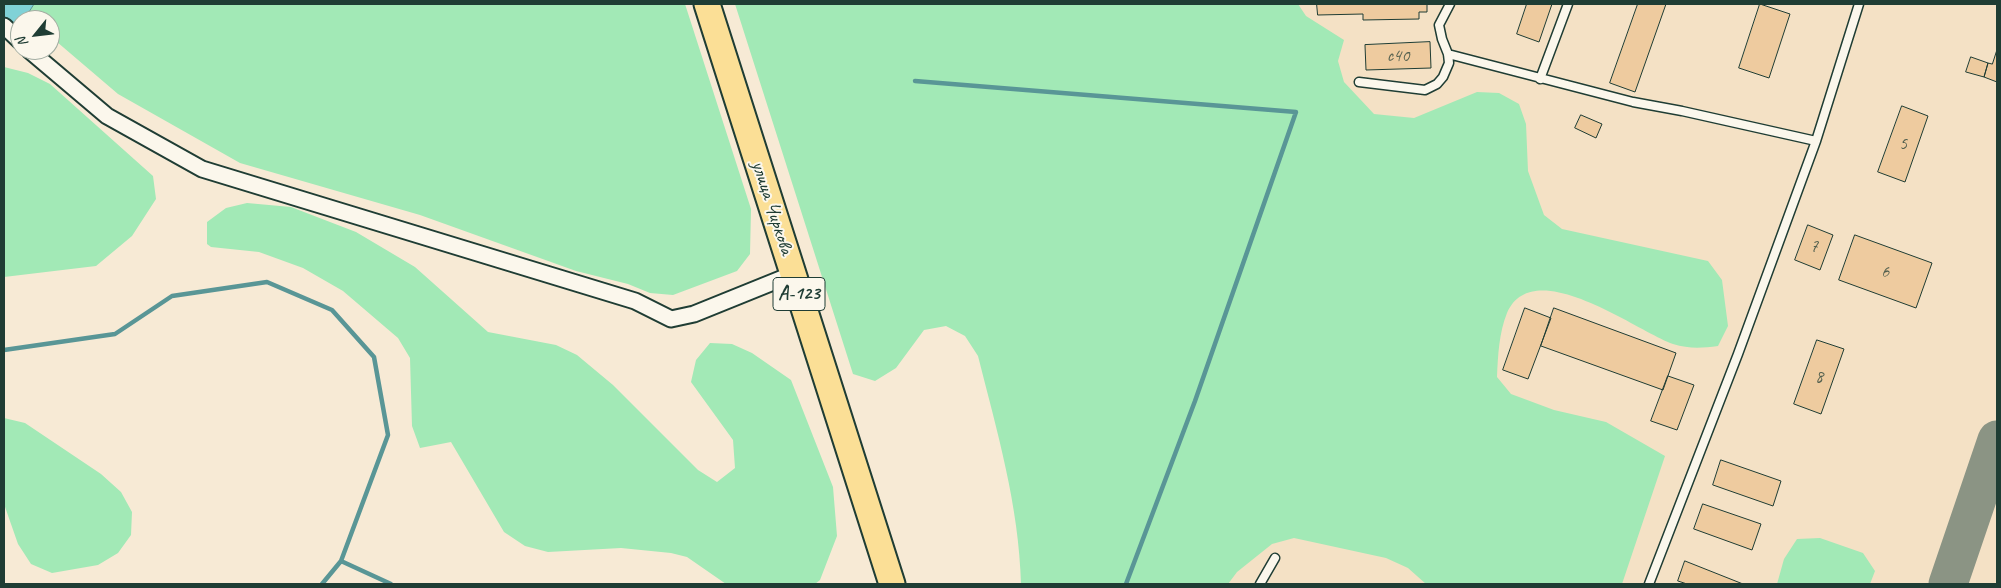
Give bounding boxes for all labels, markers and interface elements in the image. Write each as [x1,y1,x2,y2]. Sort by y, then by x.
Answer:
north arrow [10,10,60,60]
text: N [13,34,32,50]
house number: с40 [1387,45,1409,67]
house number: 5 [1899,133,1907,155]
street label: улица Чиркова [746,158,798,258]
house number: 7 [1810,236,1818,258]
house number: 6 [1881,261,1889,283]
road number: А-123 [773,278,825,310]
house number: 8 [1815,366,1823,388]

